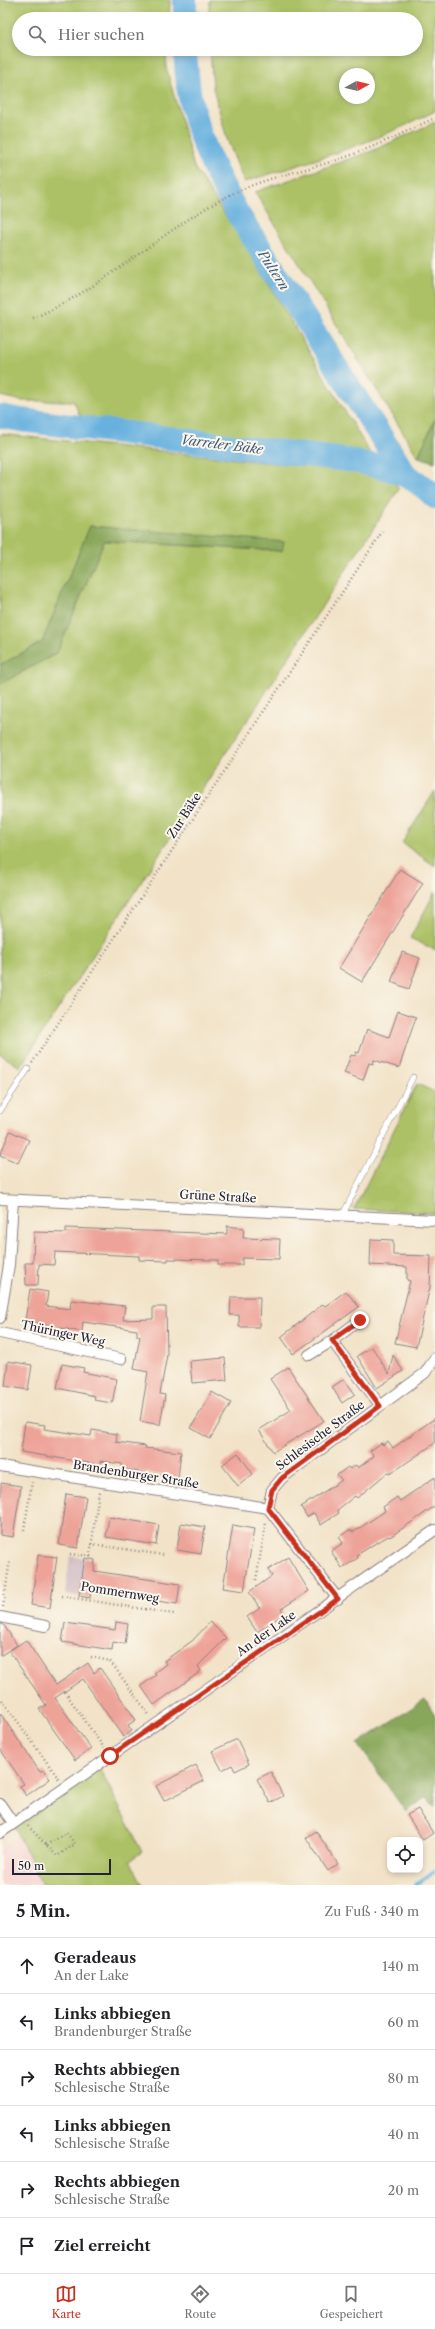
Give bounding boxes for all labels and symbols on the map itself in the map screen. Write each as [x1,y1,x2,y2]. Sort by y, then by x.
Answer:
north arrow [339,68,375,104]
water label: Pultern [255,246,293,293]
water label: Varreler Bäke [180,431,264,457]
street label: Zur Bäke [164,789,204,841]
street label: Grüne Straße [179,1186,257,1206]
route end [351,1311,369,1329]
street label: Thüringer Weg [20,1317,107,1349]
street label: Schlesische Straße [273,1397,367,1473]
street label: Brandenburger Straße [72,1457,200,1491]
street label: Pommernweg [80,1578,161,1606]
street label: An der Lake [233,1607,299,1660]
route start [101,1747,119,1765]
scale bar [12,1857,111,1876]

